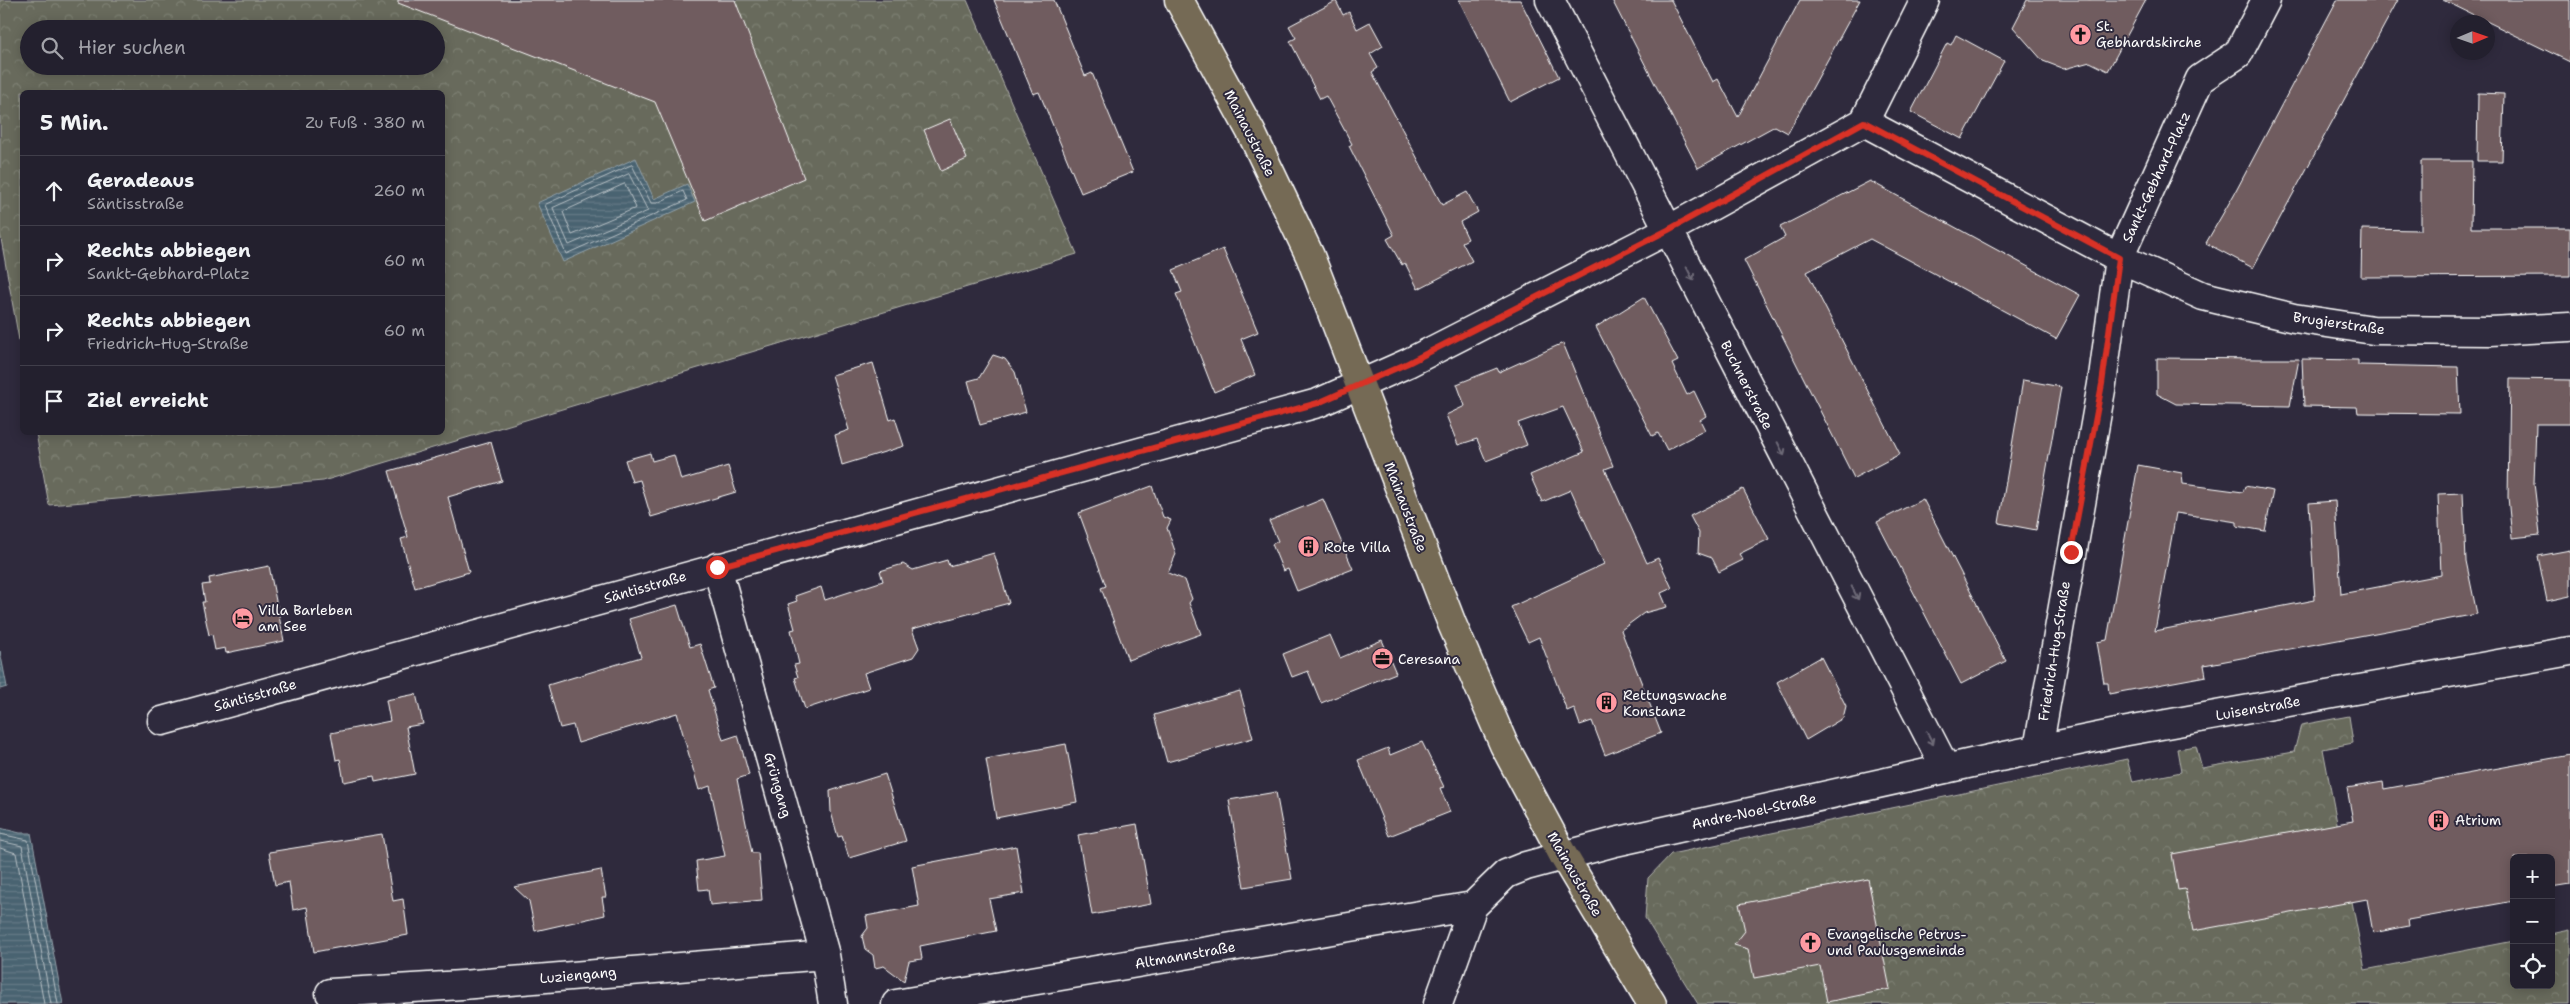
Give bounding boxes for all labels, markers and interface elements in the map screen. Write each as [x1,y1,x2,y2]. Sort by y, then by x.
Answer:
north arrow [2450,15,2495,60]
place label: St. Gebhardskirche [2096,17,2202,51]
search box [20,20,445,75]
church icon: St. Gebhardskirche [2068,22,2092,46]
icon: search [38,34,66,62]
text: Hier suchen [78,35,186,60]
street label: Mainaustraße [1220,87,1280,179]
text: 5 Min. [40,109,109,137]
street label: Sankt-Gebhard-Platz [2118,109,2194,245]
text: Zu Fuß · 380 m [305,112,425,133]
text: Geradeaus [87,168,194,193]
icon: ahead [40,177,68,205]
text: 260 m [373,180,425,201]
text: Säntisstraße [87,193,184,214]
text: Rechts abbiegen [87,238,251,263]
icon: right [40,247,68,275]
text: 60 m [384,250,425,271]
text: Sankt-Gebhard-Platz [87,263,250,284]
one-way arrow [1685,266,1695,281]
text: Rechts abbiegen [87,308,251,333]
street label: Brugierstraße [2292,308,2386,338]
icon: right [40,317,68,345]
text: 60 m [384,320,425,341]
text: Friedrich-Hug-Straße [87,333,249,354]
street label: Buchnerstraße [1717,337,1777,433]
icon: arrive [40,387,68,415]
text: Ziel erreicht [87,388,208,413]
one-way arrow [1776,441,1786,456]
street label: Mainaustraße [1381,459,1431,555]
building icon: Rote Villa [1296,535,1320,559]
place label: Rote Villa [1324,538,1391,556]
route end [2060,541,2083,564]
route start [706,556,729,579]
street label: Säntisstraße [602,567,688,607]
street label: Friedrich-Hug-Straße [2034,580,2074,722]
one-way arrow [1850,586,1860,601]
place label: Villa Barleben am See [258,601,353,635]
hotel icon: Villa Barleben am See [230,606,254,630]
office icon: Ceresana [1370,647,1394,671]
place label: Ceresana [1398,650,1460,668]
street label: Säntisstraße [212,675,298,715]
place label: Rettungswache Konstanz [1623,686,1727,720]
building icon: Rettungswache Konstanz [1595,691,1619,715]
street label: Luisenstraße [2214,692,2302,724]
one-way arrow [1925,730,1935,745]
street label: Grüngang [760,750,796,820]
street label: Andre-Noel-Straße [1690,789,1818,833]
building icon: Atrium [2427,808,2451,832]
place label: Atrium [2455,811,2501,829]
street label: Mainaustraße [1543,828,1607,920]
map controls [2510,854,2555,989]
button: + [2510,854,2555,899]
button: − [2510,899,2555,944]
place label: Evangelische Petrus- und Paulusgemeinde [1827,925,1967,959]
church icon: Evangelische Petrus- und Paulusgemeinde [1799,930,1823,954]
street label: Altmannstraße [1133,937,1237,973]
button: locate [2510,944,2555,989]
street label: Luziengang [539,963,617,987]

